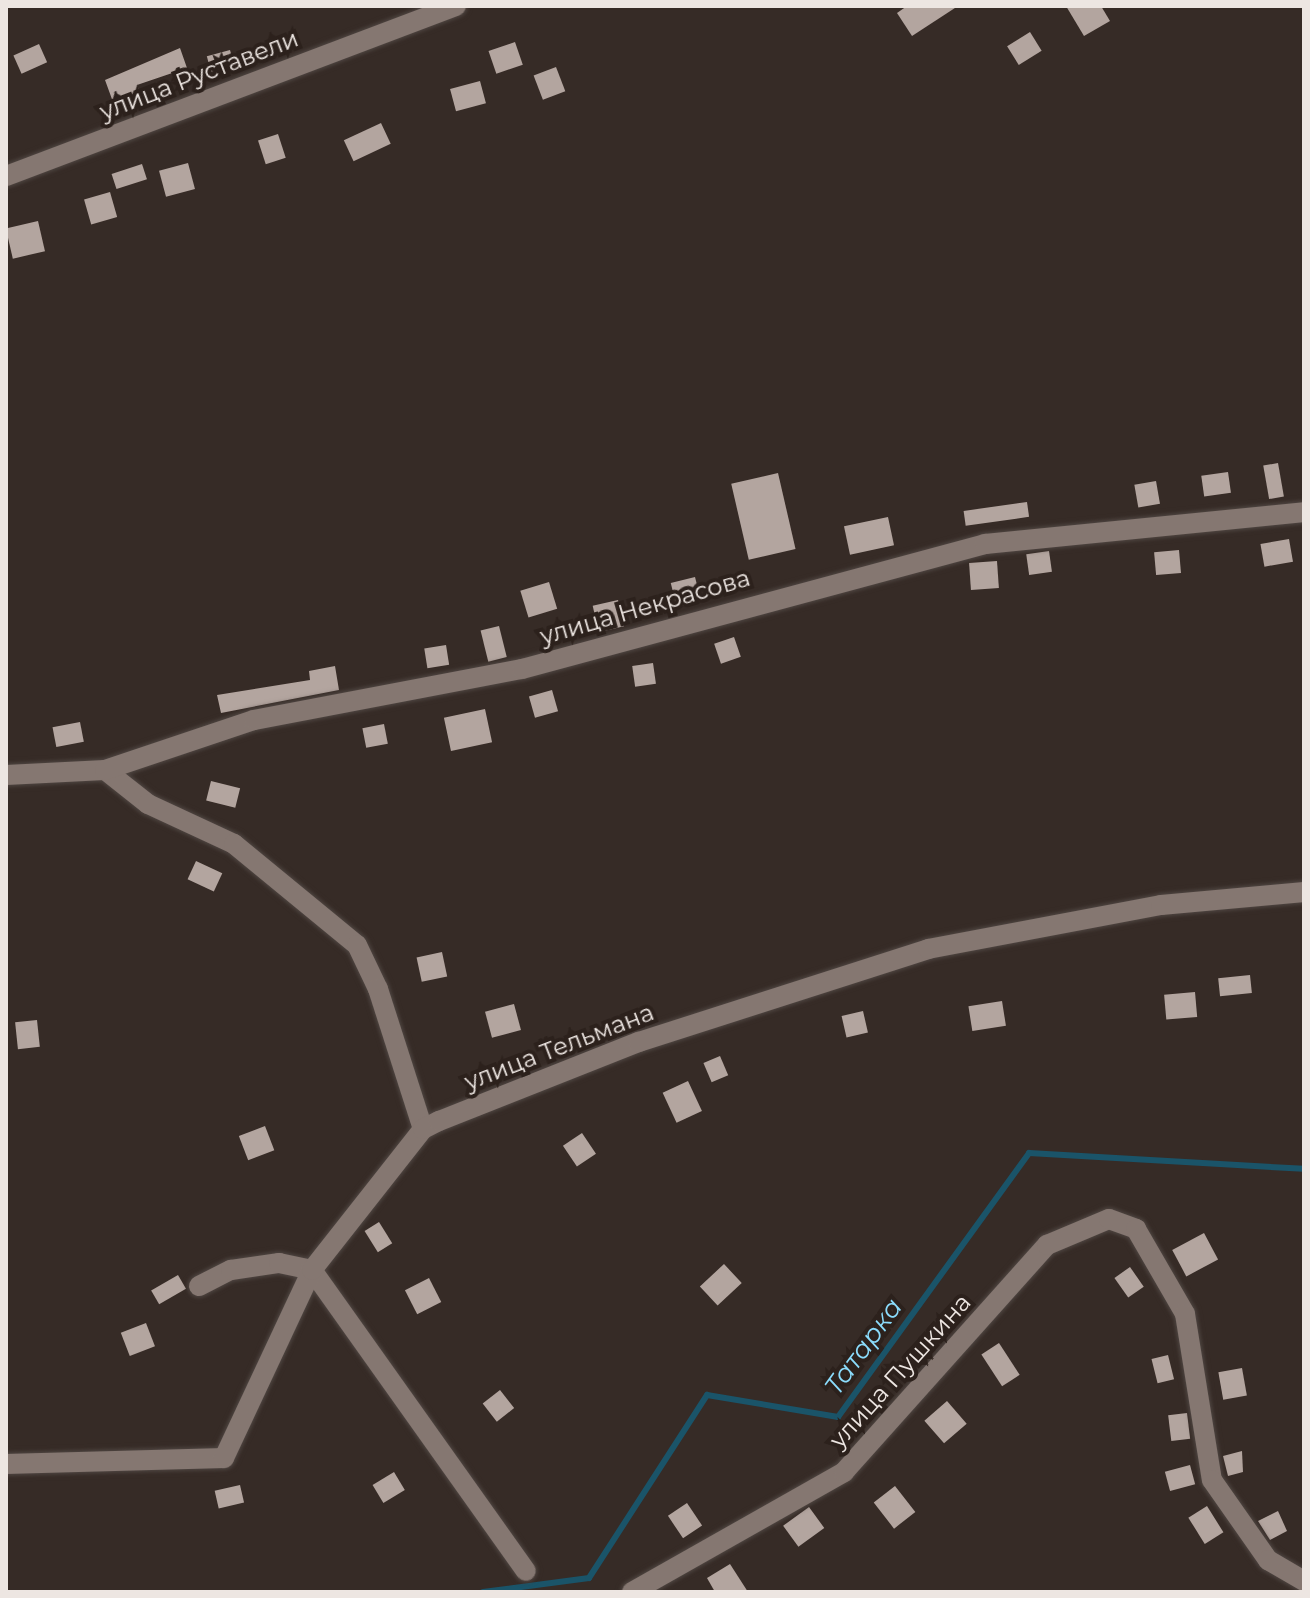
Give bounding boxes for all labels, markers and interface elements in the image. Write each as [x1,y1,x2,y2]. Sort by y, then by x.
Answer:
street label: улица Руставели [96,24,302,126]
street label: улица Некрасова [537,563,753,651]
street label: улица Тельмана [460,998,658,1096]
street label: улица Пушкина [823,1288,977,1454]
water label: Татарка [819,1293,909,1401]

